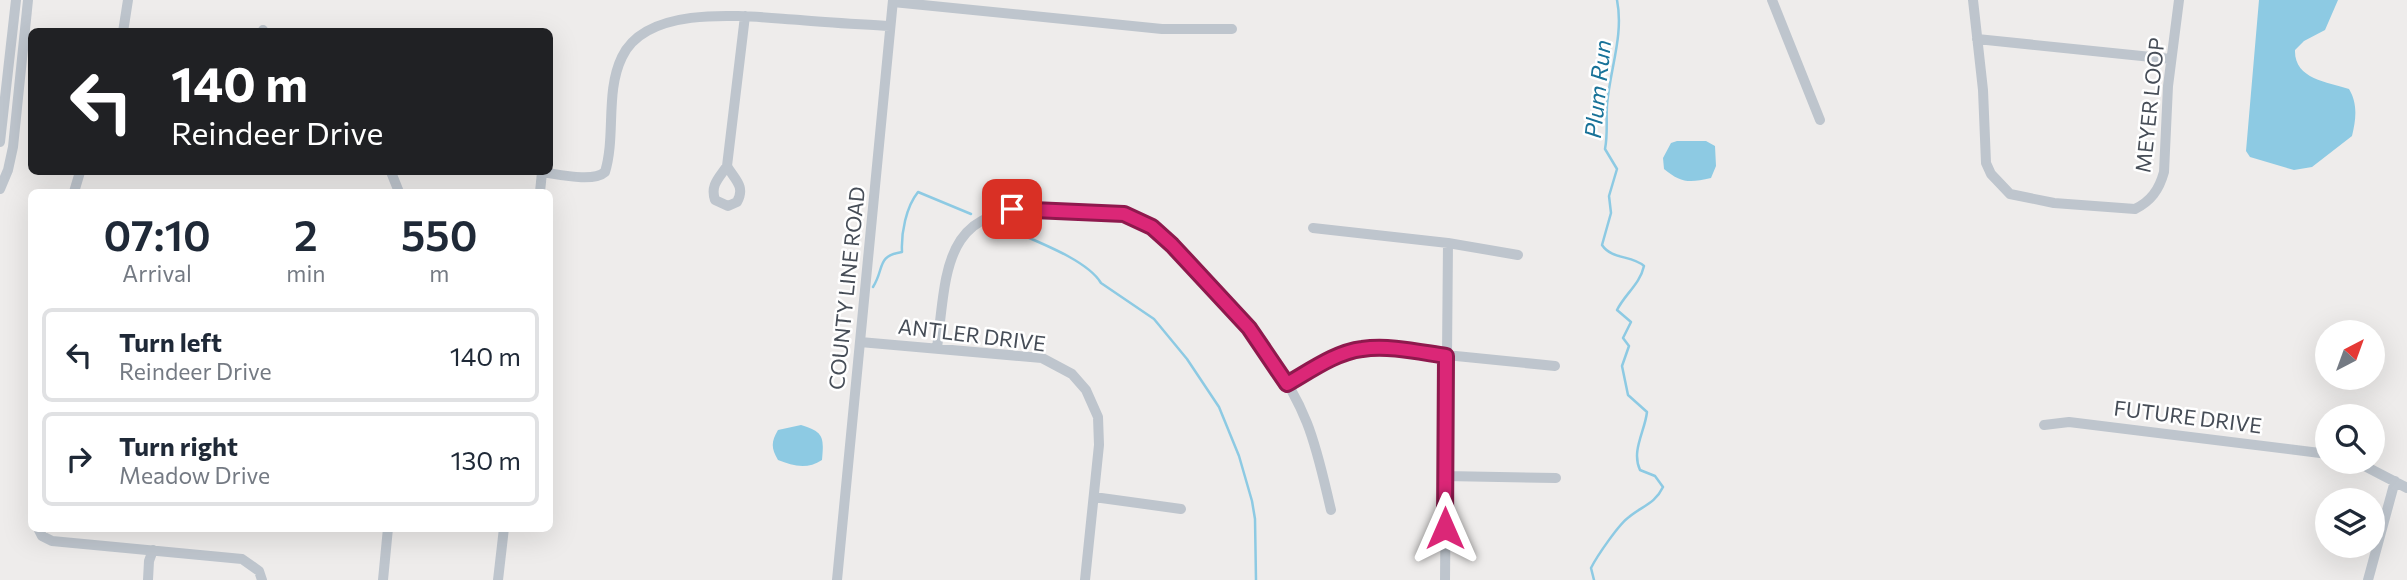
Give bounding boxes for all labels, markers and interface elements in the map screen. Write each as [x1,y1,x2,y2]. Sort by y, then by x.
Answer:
street label: MEYER LOOP [2129,36,2169,174]
water label: Plum Run [1578,38,1616,140]
text: 140 m [171,52,308,112]
icon: left [56,56,147,147]
text: Reindeer Drive [171,112,383,152]
pin [982,179,1042,239]
street label: COUNTY LINE ROAD [823,185,869,391]
icon: arrive [993,190,1031,228]
text: 07:10 [104,208,211,260]
text: 2 [294,208,318,260]
text: 550 [401,208,477,260]
text: Arrival [122,259,192,287]
text: min [286,259,326,287]
text: m [429,259,449,287]
street label: ANTLER DRIVE [897,313,1047,355]
north arrow [2315,320,2385,390]
map controls [2315,320,2385,558]
text: Turn left [119,326,222,357]
icon: left [60,336,98,374]
text: 140 m [450,340,521,371]
text: Reindeer Drive [119,357,272,385]
street label: FUTURE DRIVE [2113,395,2263,437]
button: search [2315,404,2385,474]
text: Turn right [119,430,238,461]
icon: right [60,440,98,478]
text: 130 m [450,444,521,475]
text: Meadow Drive [119,461,270,489]
button: layers [2315,488,2385,558]
position arrow [1408,491,1482,565]

